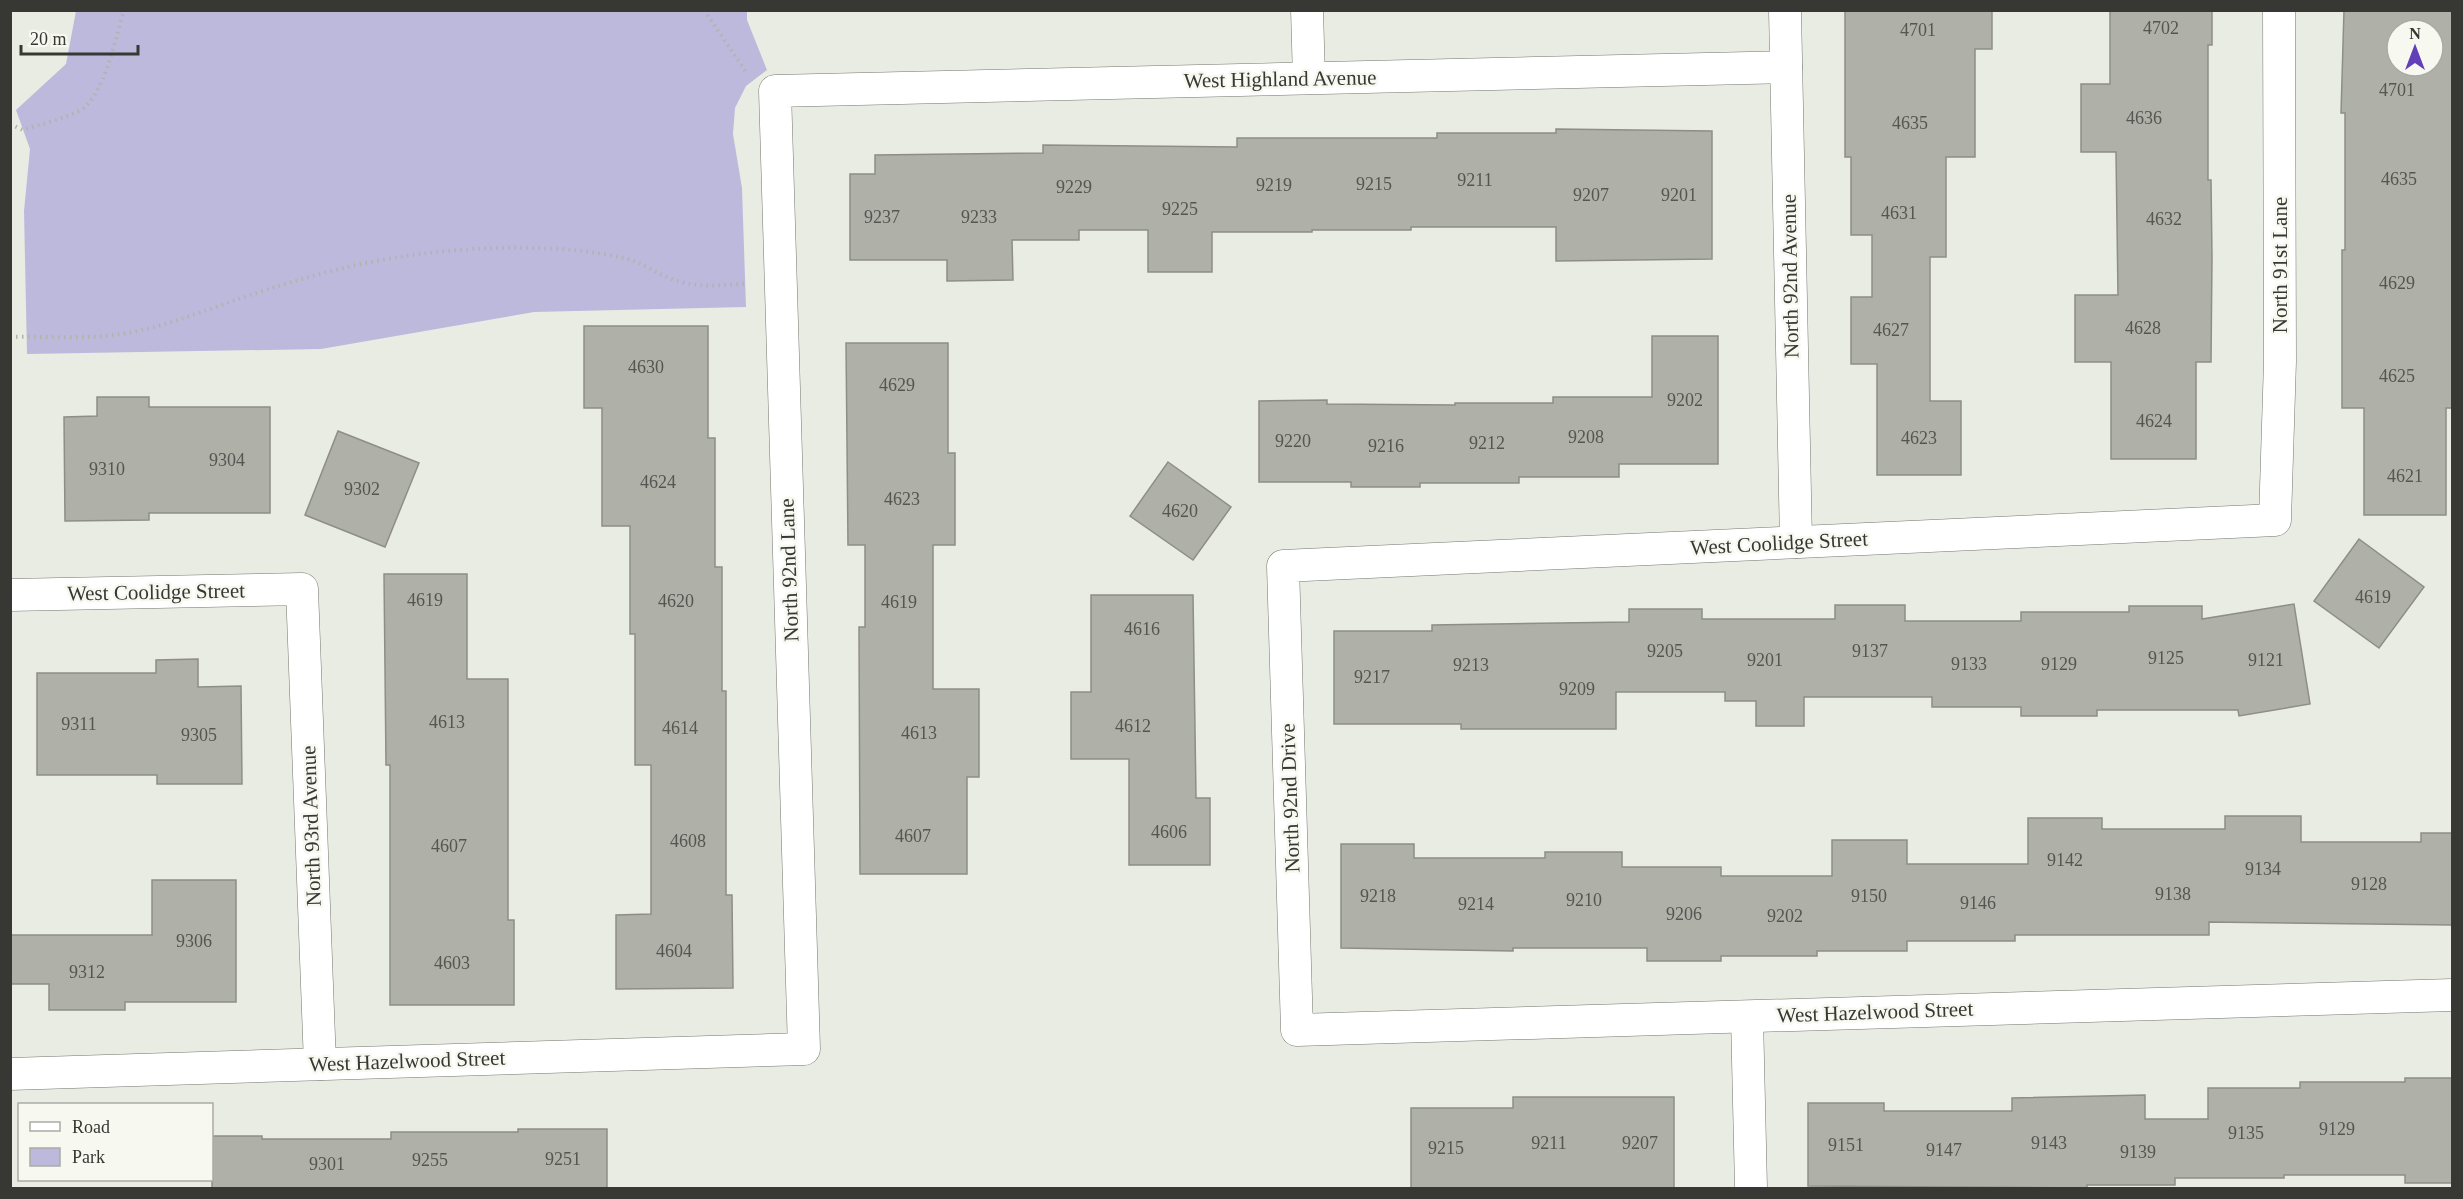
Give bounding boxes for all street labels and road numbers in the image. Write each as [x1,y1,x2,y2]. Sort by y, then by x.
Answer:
street label: West Highland Avenue [1183,65,1377,93]
street label: North 92nd Avenue [1777,194,1803,358]
street label: North 91st Lane [2268,197,2292,333]
street label: North 92nd Lane [775,498,803,642]
street label: West Coolidge Street [1690,526,1869,560]
street label: West Coolidge Street [67,578,245,606]
street label: North 92nd Drive [1275,723,1305,873]
street label: North 93rd Avenue [296,745,326,907]
street label: West Hazelwood Street [1776,997,1974,1027]
street label: West Hazelwood Street [308,1046,506,1076]

